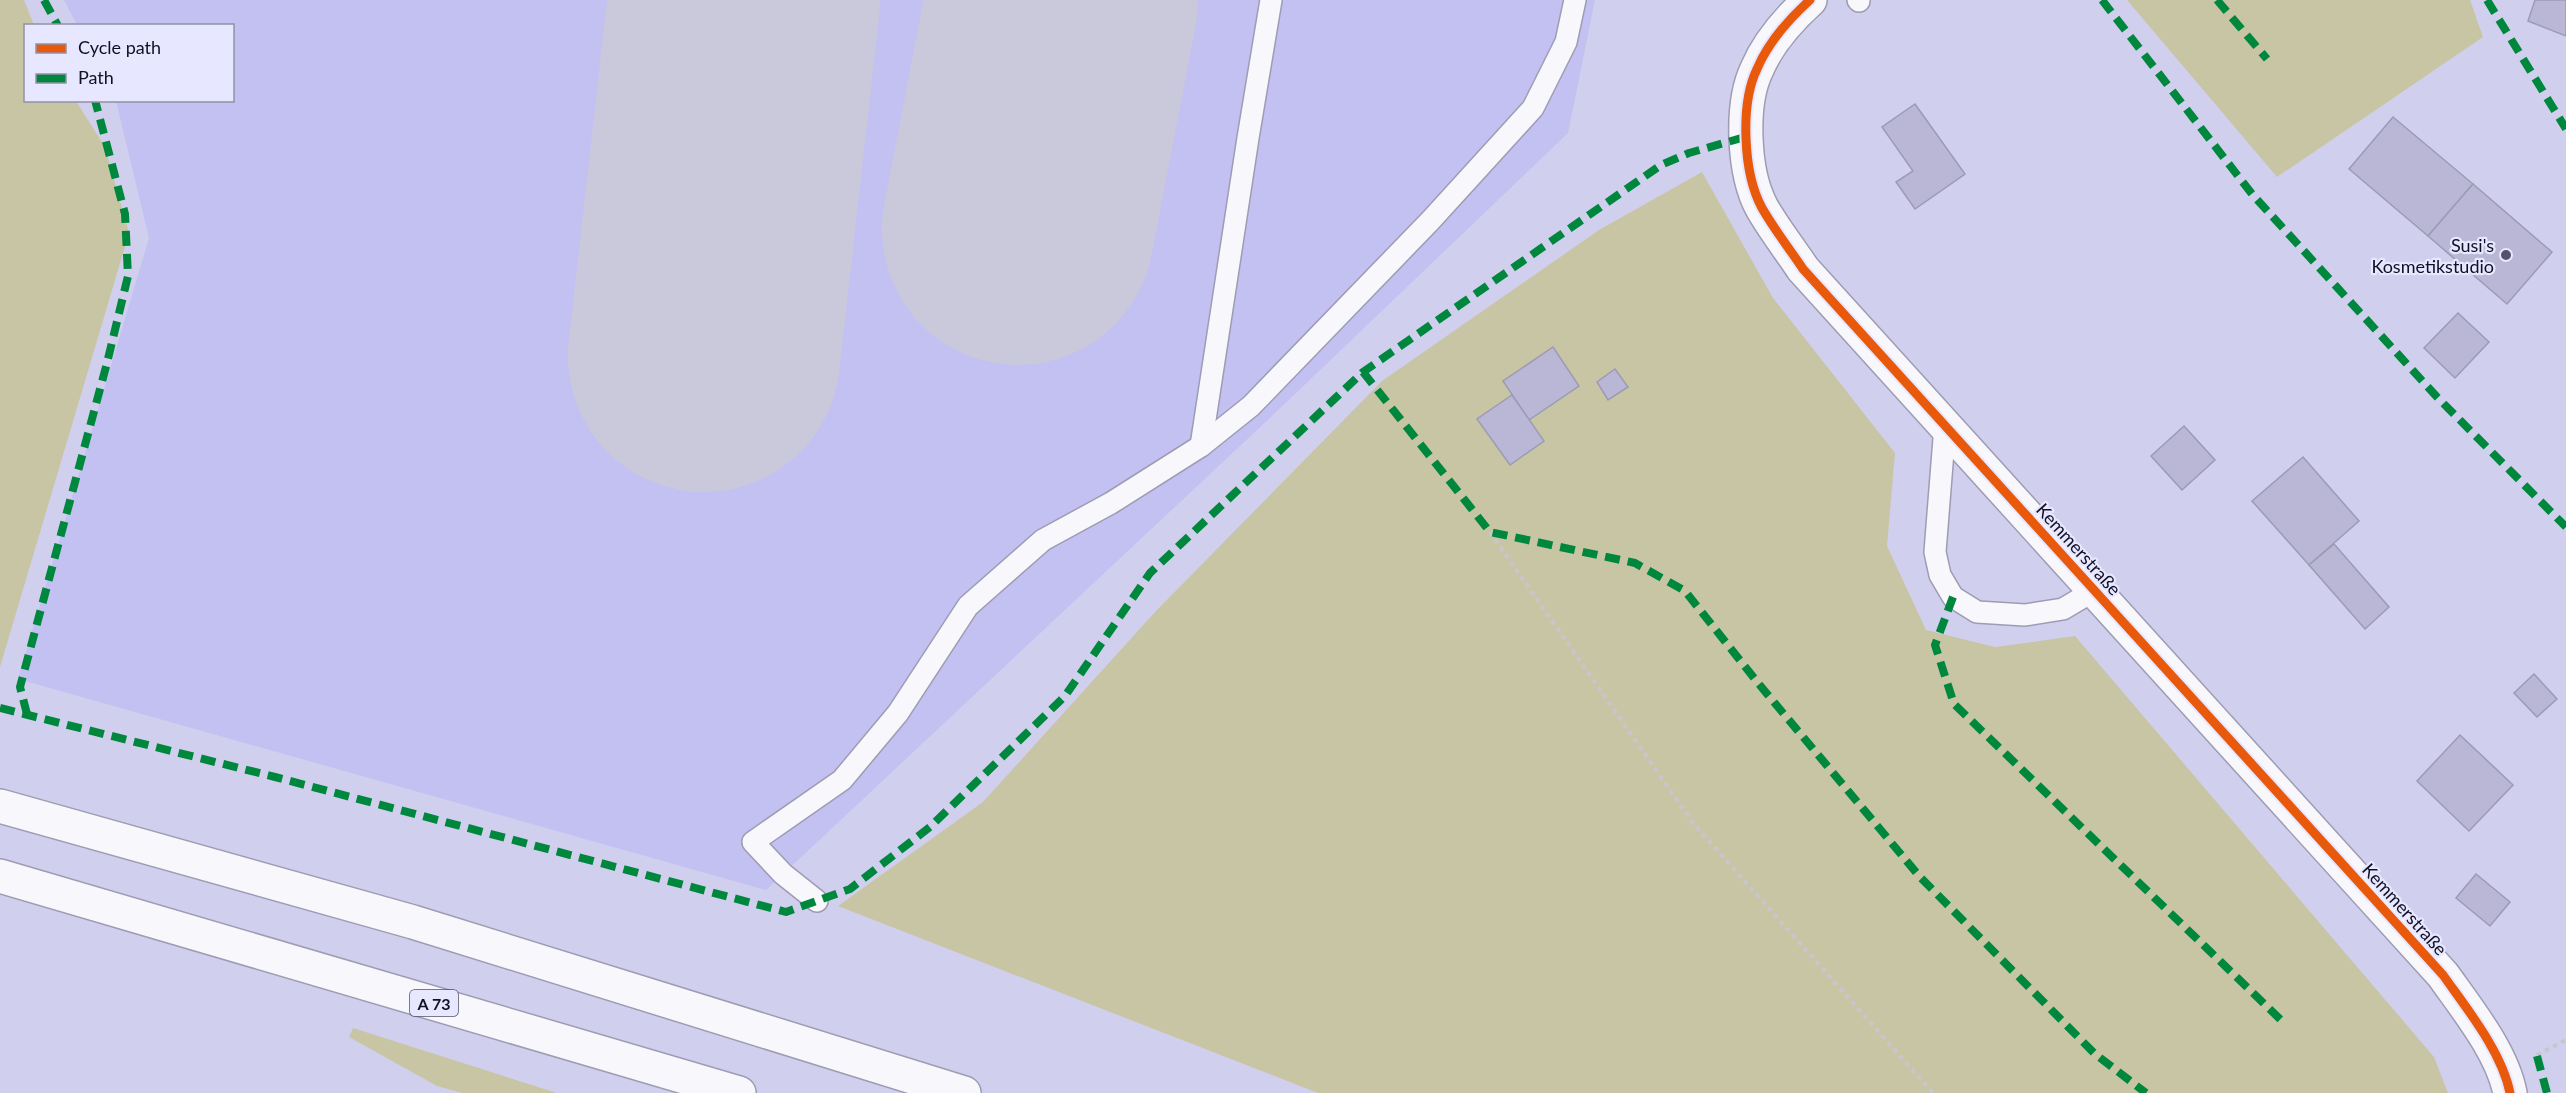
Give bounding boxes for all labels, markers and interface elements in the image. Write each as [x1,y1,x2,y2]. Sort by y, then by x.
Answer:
legend [24,24,234,102]
text: Cycle path [78,36,161,58]
text: Path [78,66,114,88]
place label: Susi's Kosmetikstudio [2371,234,2494,277]
marker: Susi's Kosmetikstudio [2499,248,2513,262]
street label: Kemmerstraße [2032,499,2126,599]
street label: Kemmerstraße [2358,859,2452,959]
road number: A 73 [410,990,458,1016]

